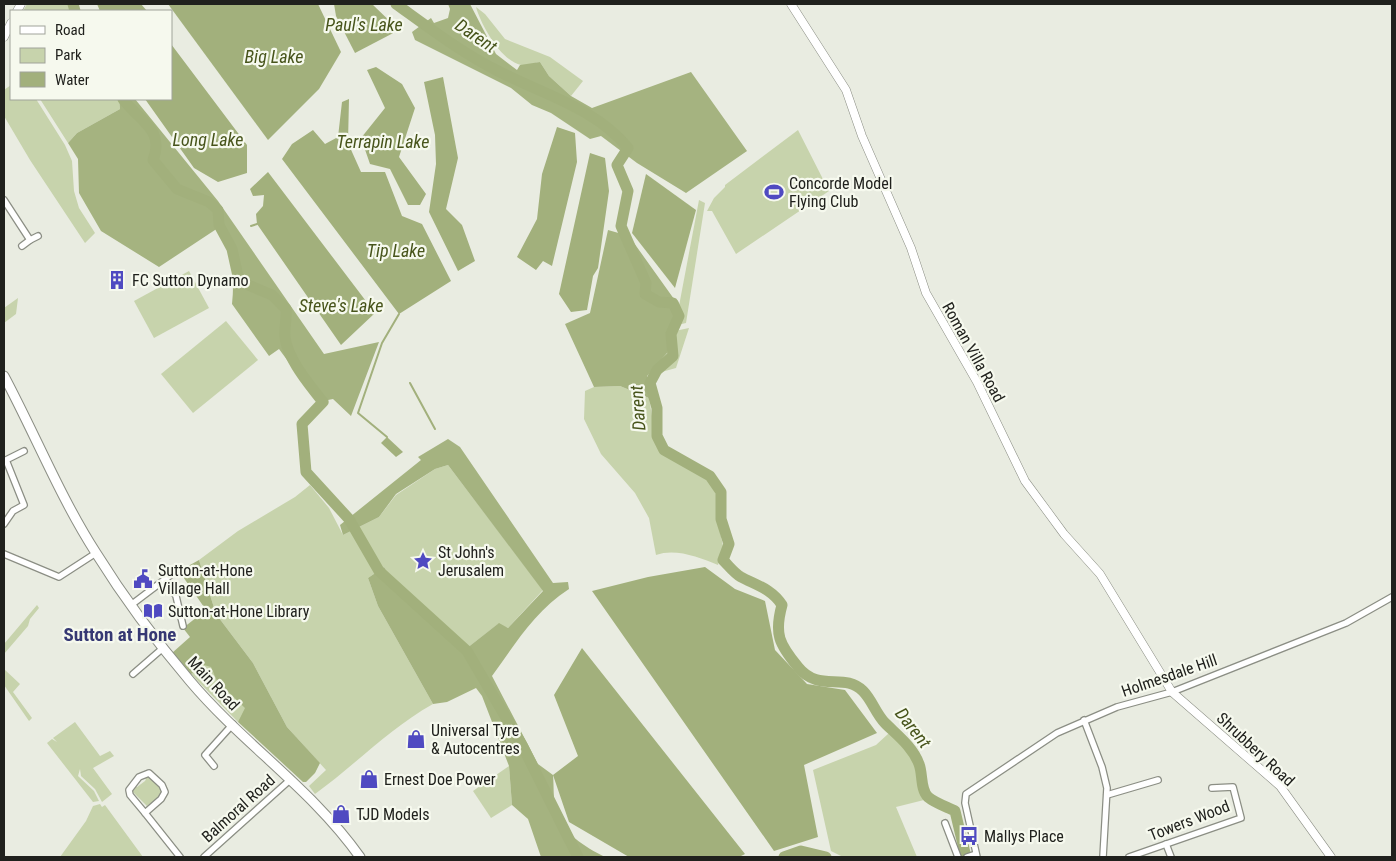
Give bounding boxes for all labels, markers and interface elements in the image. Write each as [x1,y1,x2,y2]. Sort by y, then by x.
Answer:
legend [10,10,172,100]
water label: Paul's Lake [325,14,403,35]
water label: Darent [452,14,502,57]
text: Road [55,21,85,39]
text: Park [55,46,82,64]
water label: Big Lake [245,46,303,67]
text: Water [55,71,90,89]
water label: Long Lake [173,129,243,150]
water label: Terrapin Lake [337,131,429,152]
place label: Concorde Model Flying Club [789,174,892,211]
sports icon: Concorde Model Flying Club [763,181,785,203]
water label: Tip Lake [367,240,425,261]
building icon: FC Sutton Dynamo [106,269,128,291]
place label: FC Sutton Dynamo [132,271,249,290]
water label: Steve's Lake [299,295,383,316]
street label: Roman Villa Road [938,299,1009,405]
water label: Darent [625,384,650,431]
place label: St John's Jerusalem [438,543,504,580]
place icon: St John's Jerusalem [412,550,434,572]
place label: Sutton-at-Hone Village Hall [158,561,253,598]
public building icon: Sutton-at-Hone Village Hall [132,568,154,590]
library icon: Sutton-at-Hone Library [142,600,164,622]
place label: Sutton-at-Hone Library [168,602,310,621]
district label: Sutton at Hone [64,623,176,646]
street label: Holmesdale Hill [1119,650,1219,701]
street label: Main Road [184,652,243,714]
water label: Darent [891,703,936,753]
street label: Shrubbery Road [1213,709,1298,790]
place label: Universal Tyre & Autocentres [431,721,520,758]
shop icon: Universal Tyre & Autocentres [405,728,427,750]
shop icon: Ernest Doe Power [358,768,380,790]
place label: Ernest Doe Power [384,770,496,789]
street label: Balmoral Road [198,771,279,846]
street label: Towers Wood [1146,796,1232,845]
shop icon: TJD Models [330,803,352,825]
place label: TJD Models [356,805,430,824]
bus stop icon: Mallys Place [958,825,980,847]
place label: Mallys Place [984,827,1064,846]

